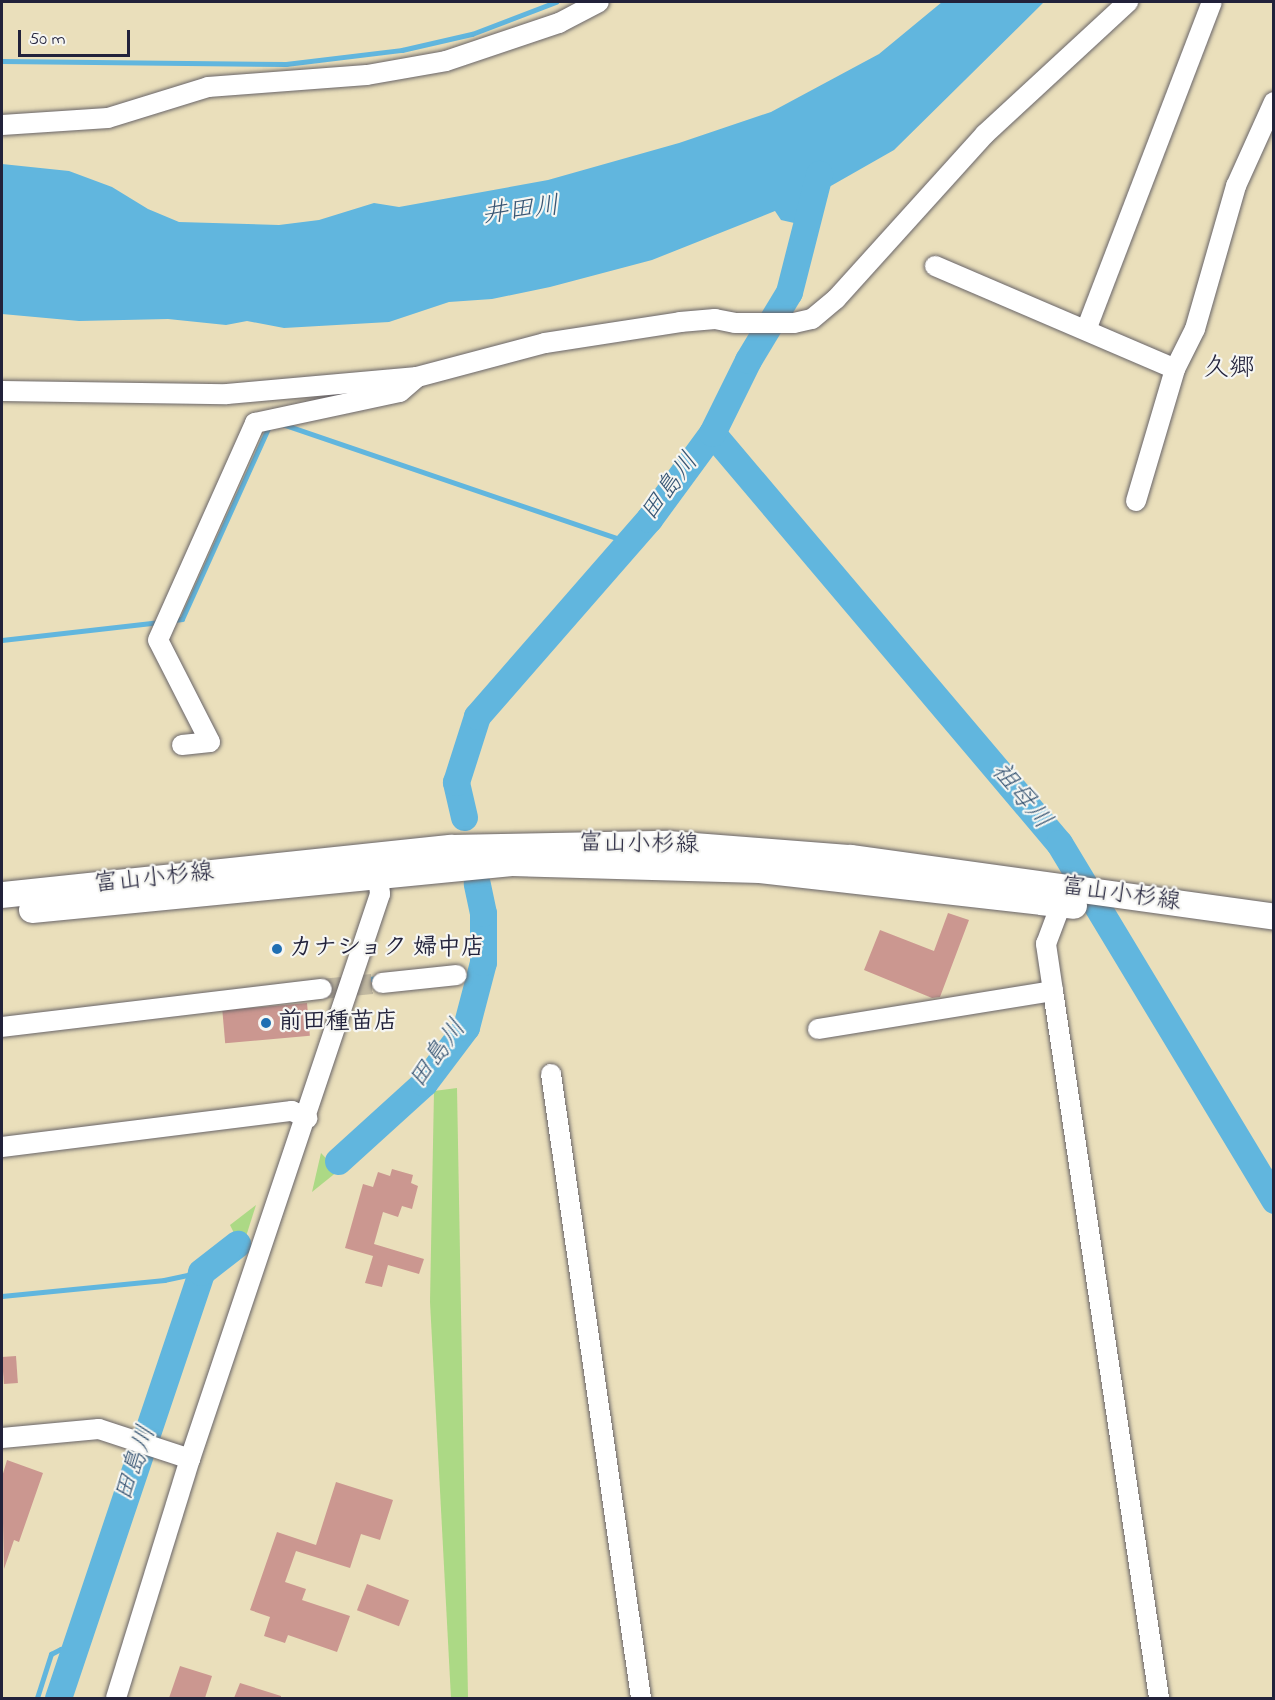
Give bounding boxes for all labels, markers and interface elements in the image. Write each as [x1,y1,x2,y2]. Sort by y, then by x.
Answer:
scale bar [21,18,134,56]
text: 50 m [29,27,66,53]
water label: 井田川 [480,192,562,232]
district label: 久郷 [1203,354,1255,386]
water label: 田島川 [635,447,707,529]
water label: 祖母川 [983,757,1057,837]
street label: 富山小杉線 [579,830,699,860]
street label: 富山小杉線 [93,858,215,900]
street label: 富山小杉線 [1060,872,1182,918]
place label: カナショク 婦中店 [289,935,487,963]
marker: カナショク 婦中店 [270,942,284,956]
place label: 前田種苗店 [278,1009,398,1037]
water label: 田島川 [403,1014,475,1096]
marker: 前田種苗店 [259,1016,273,1030]
water label: 田島川 [110,1422,164,1506]

